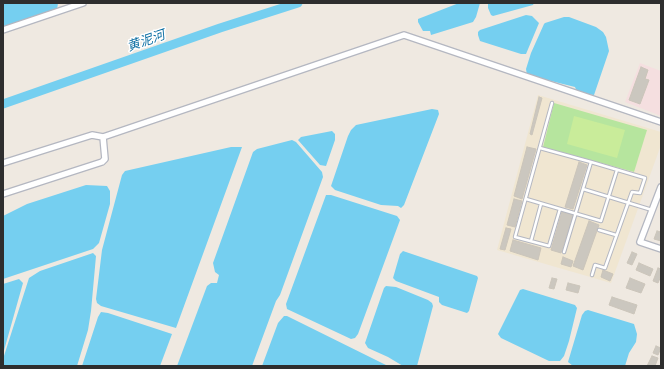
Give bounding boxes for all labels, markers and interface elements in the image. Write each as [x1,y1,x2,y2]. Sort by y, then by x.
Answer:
water label: 黄泥河 [125,27,167,55]

